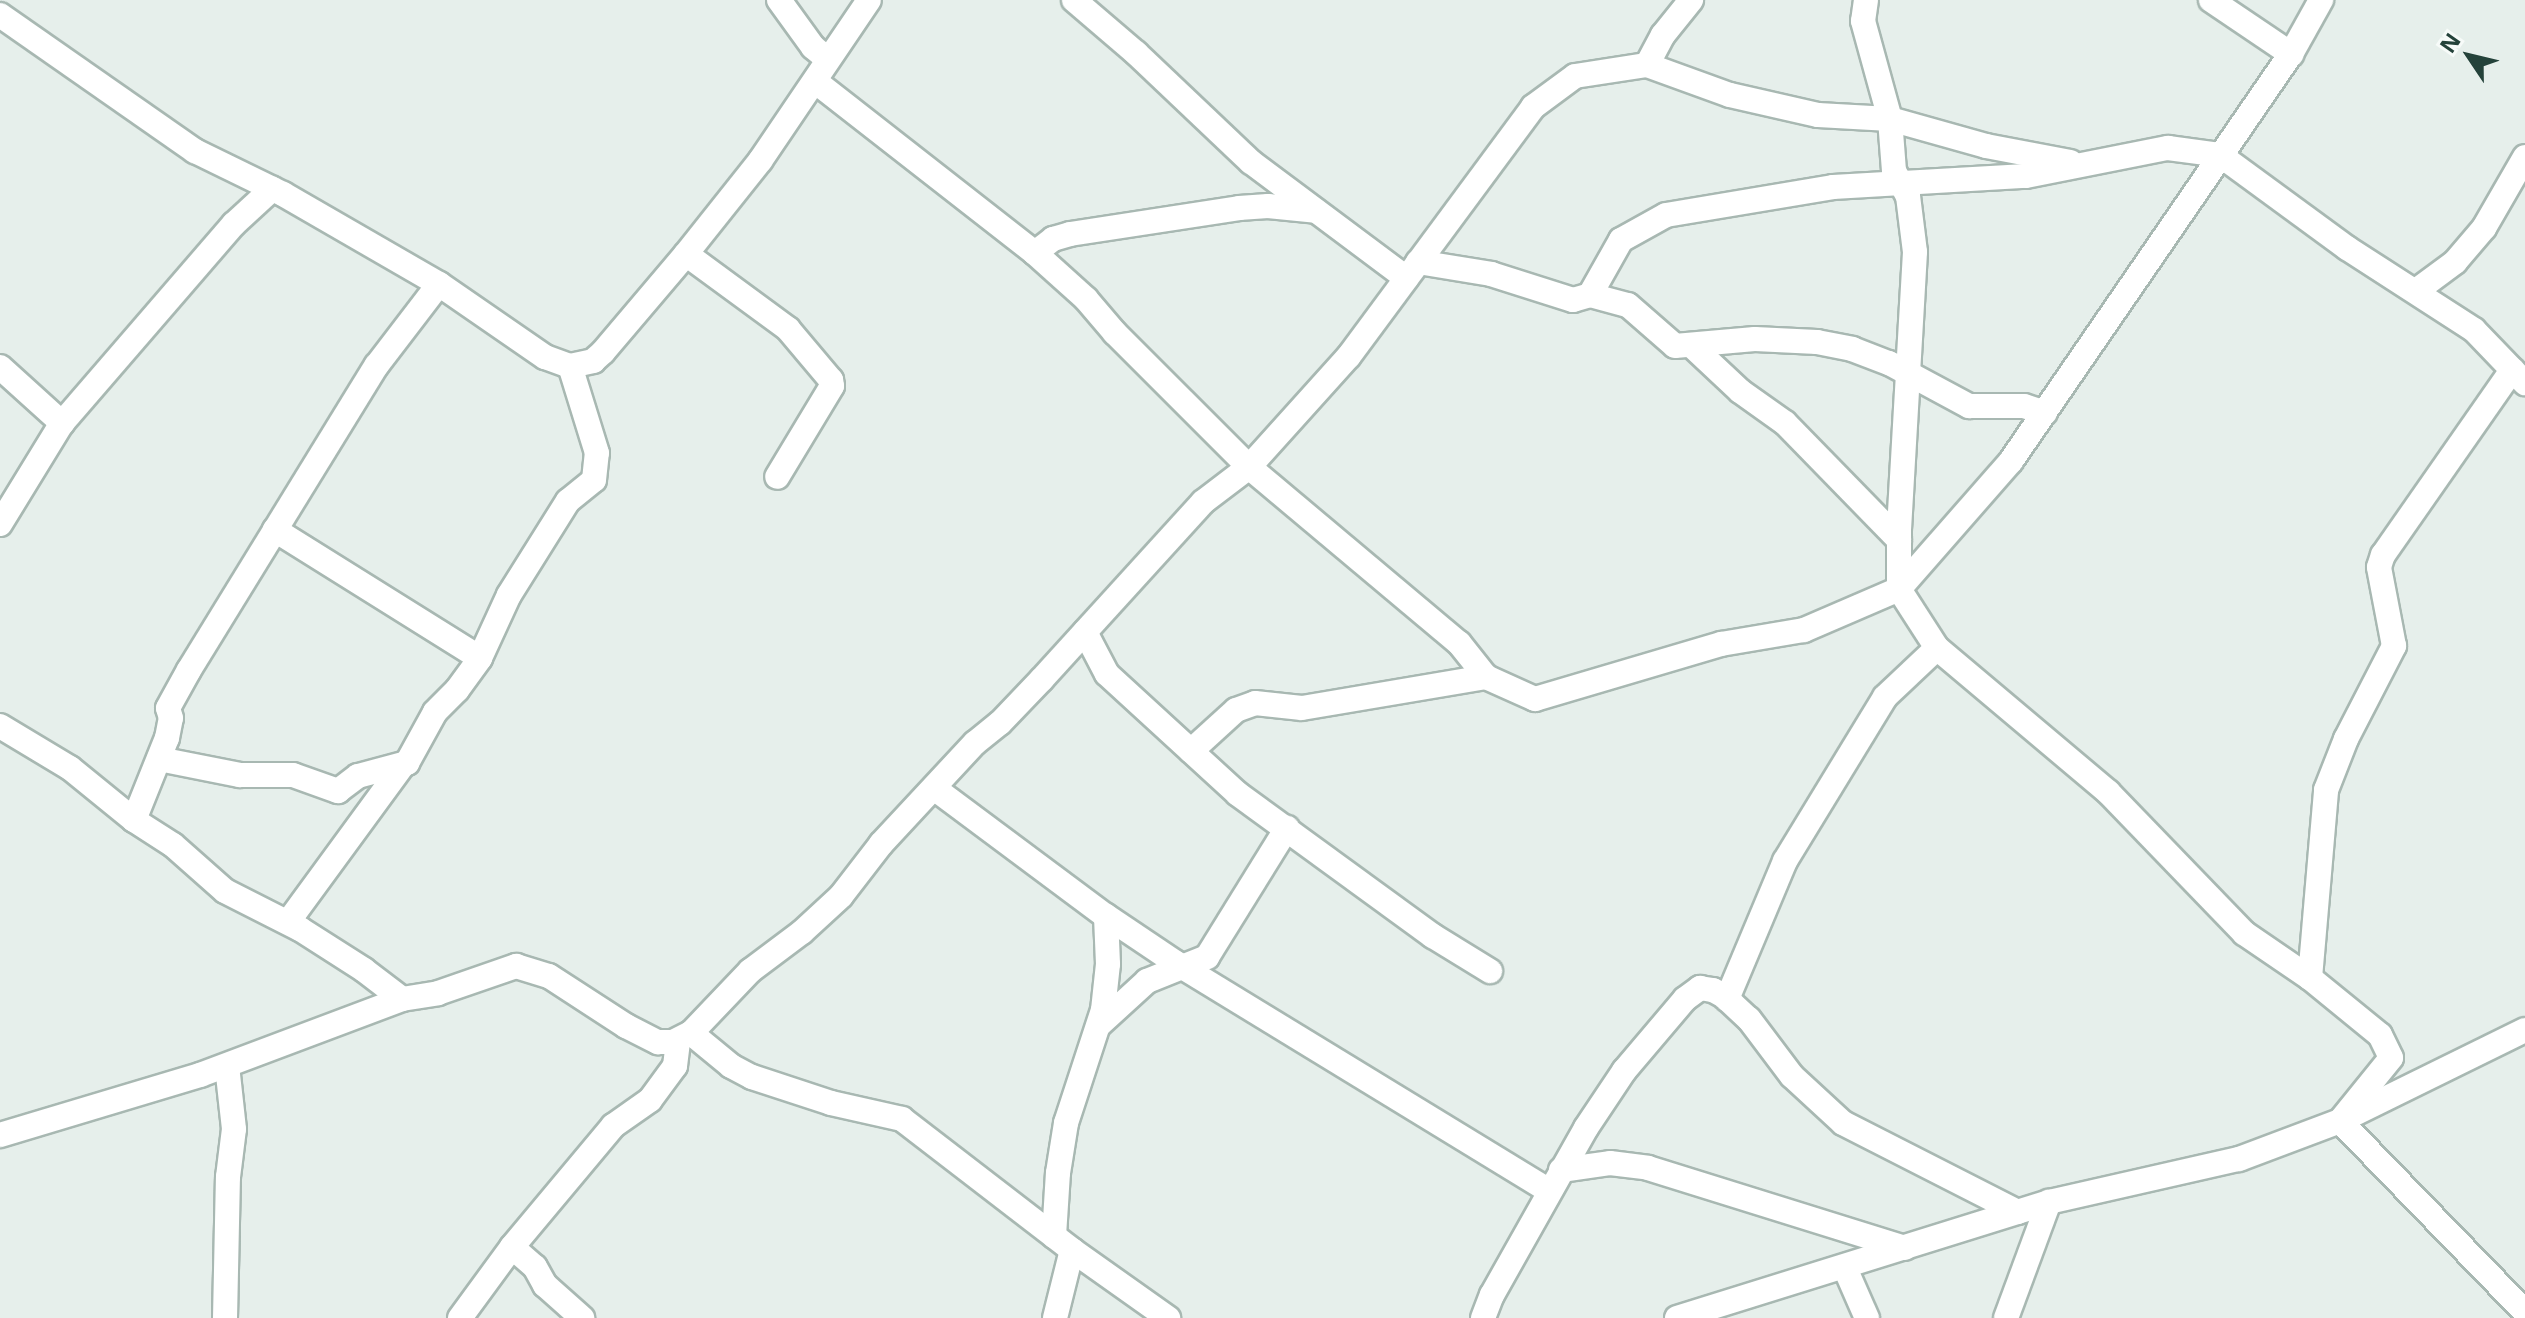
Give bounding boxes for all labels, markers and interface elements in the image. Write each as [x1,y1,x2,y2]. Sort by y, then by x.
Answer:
north arrow [2429,16,2509,96]
text: N [2432,26,2467,58]

